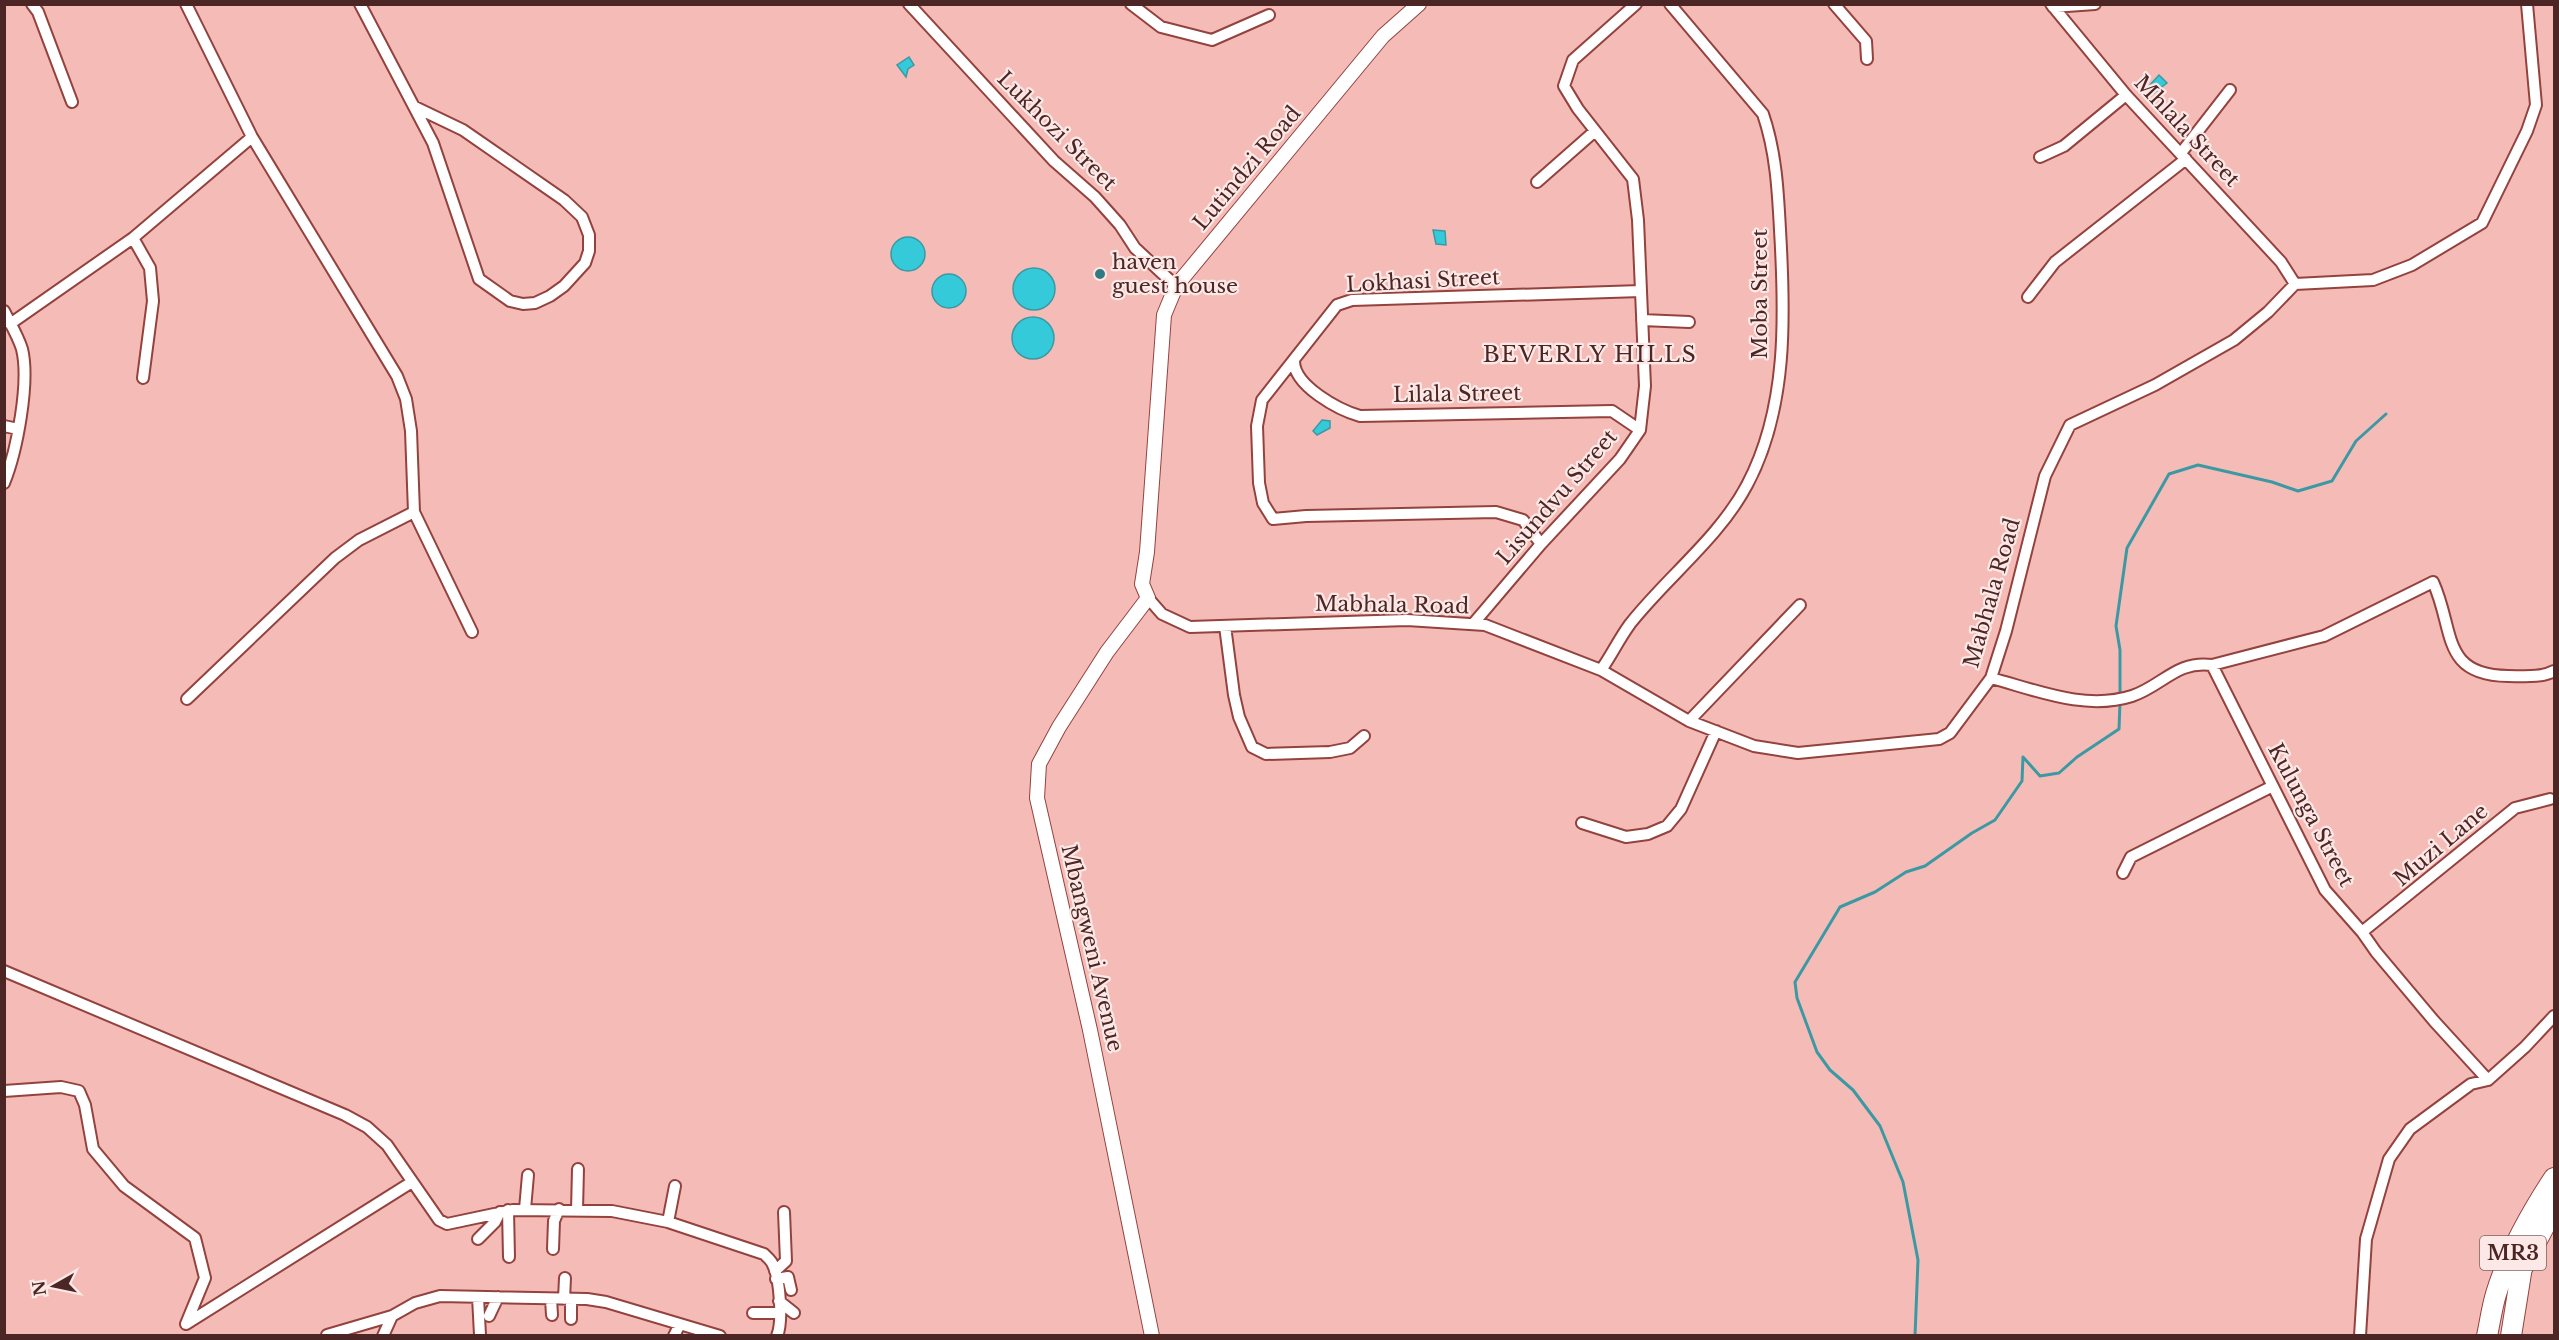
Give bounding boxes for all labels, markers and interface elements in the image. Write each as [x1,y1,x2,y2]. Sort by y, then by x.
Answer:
street label: Lukhozi Street [992,66,1122,196]
street label: Mhlala Street [2129,70,2245,192]
street label: Lutindzi Road [1188,101,1306,235]
street label: Moba Street [1747,229,1773,359]
place label: haven guest house [1112,249,1238,299]
street label: Lokhasi Street [1345,264,1501,298]
marker: haven guest house [1093,267,1107,281]
district label: BEVERLY HILLS [1483,341,1697,368]
street label: Lilala Street [1393,380,1521,408]
street label: Lisundvu Street [1491,424,1623,570]
street label: Mabhala Road [1958,515,2026,671]
street label: Mabhala Road [1315,591,1469,619]
street label: Kulunga Street [2262,739,2360,891]
street label: Muzi Lane [2389,798,2493,892]
street label: Mbangweni Avenue [1056,842,1128,1054]
road number: MR3 [2480,1236,2546,1270]
north arrow [24,1256,84,1316]
text: N [28,1279,50,1297]

